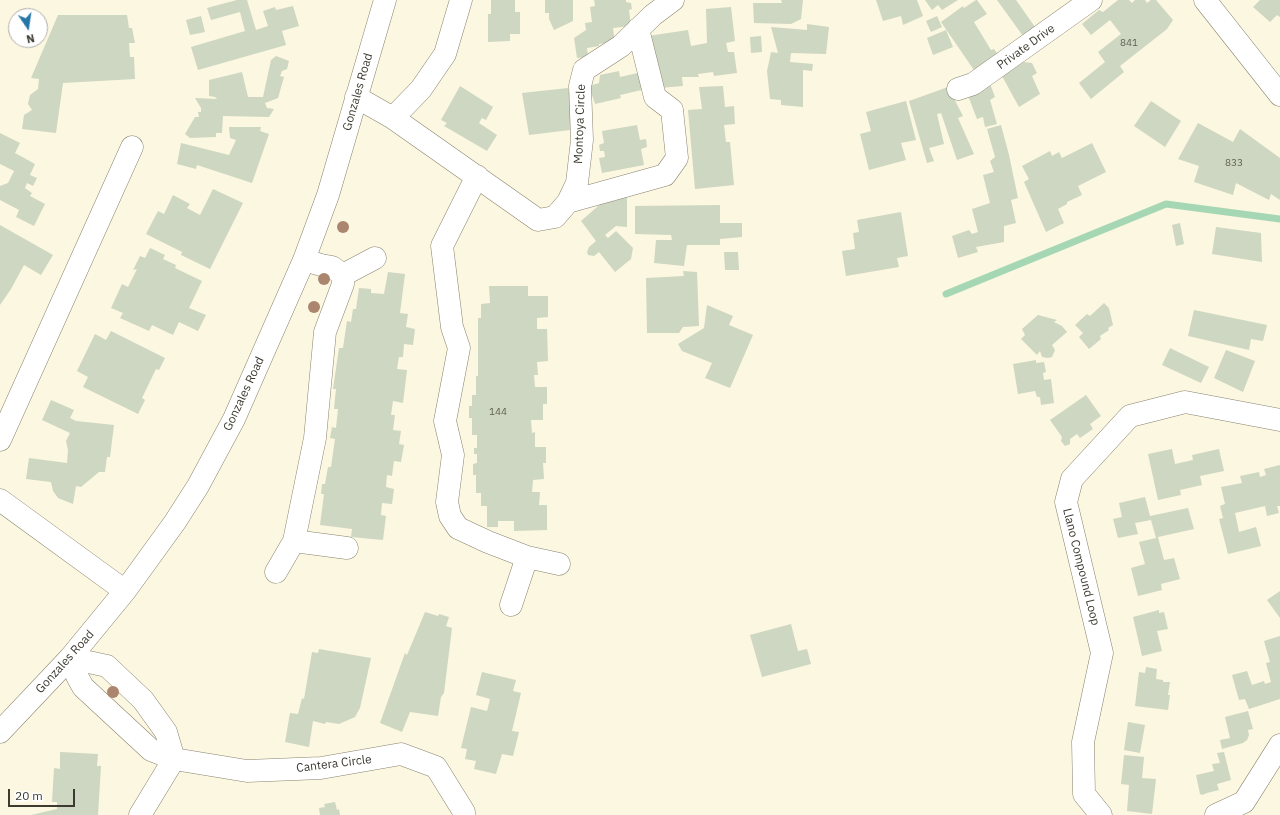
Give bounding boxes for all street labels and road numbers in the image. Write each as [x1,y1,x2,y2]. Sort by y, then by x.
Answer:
street label: Private Drive [994,21,1058,73]
street label: Gonzales Road [340,52,376,132]
street label: Montoya Circle [571,84,589,164]
street label: Gonzales Road [221,355,267,433]
street label: Llano Compound Loop [1059,507,1103,627]
street label: Gonzales Road [33,627,97,697]
street label: Cantera Circle [296,752,372,776]

